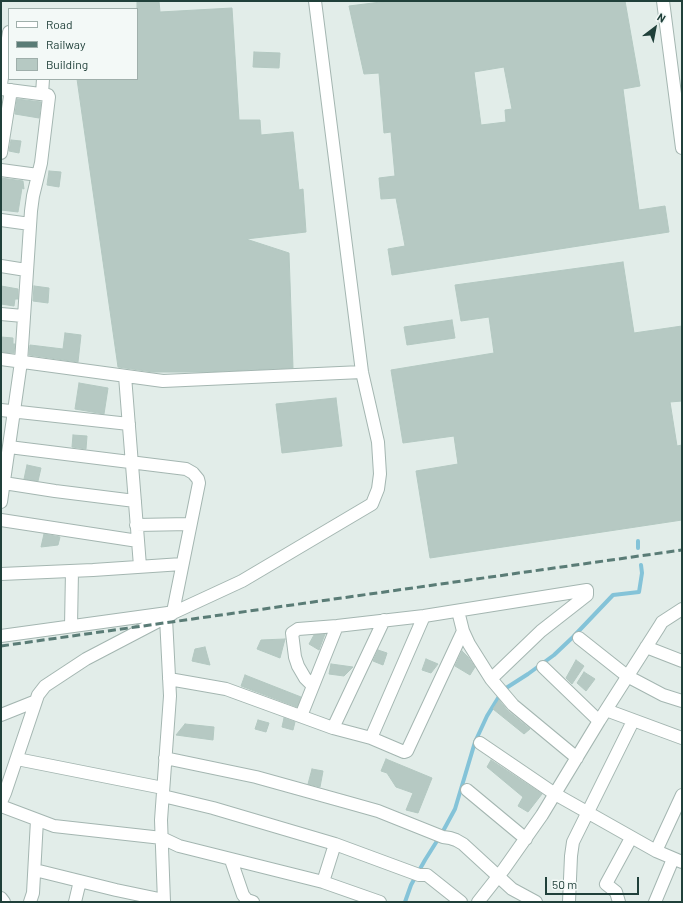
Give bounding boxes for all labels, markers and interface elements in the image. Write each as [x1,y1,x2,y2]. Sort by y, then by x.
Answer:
legend [8,8,138,80]
north arrow [635,8,675,48]
text: N [655,10,668,25]
text: Road [46,17,73,31]
text: Railway [46,37,85,51]
text: Building [46,57,88,71]
scale bar [547,869,641,895]
text: 50 m [552,877,577,891]

